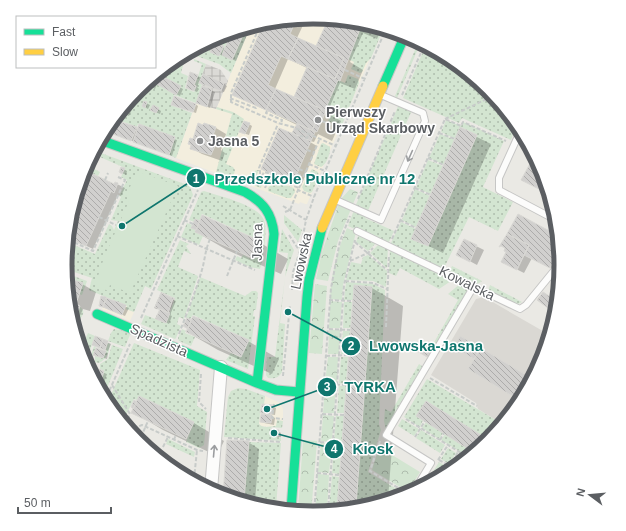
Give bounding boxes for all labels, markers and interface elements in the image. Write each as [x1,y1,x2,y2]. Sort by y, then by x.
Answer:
legend [16,16,156,68]
text: Fast [52,25,76,39]
text: Slow [52,45,78,59]
place label: Pierwszy Urząd Skarbowy [326,104,435,136]
marker: Pierwszy Urząd Skarbowy [313,115,323,125]
place label: Jasna 5 [208,133,260,149]
marker: Jasna 5 [195,136,205,146]
one-way arrow [405,150,413,162]
callout: Przedszkole Publiczne nr 12 [186,165,423,192]
text: Przedszkole Publiczne nr 12 [215,170,415,187]
text: 1 [193,172,200,186]
street label: Jasna [249,223,265,261]
street label: Lwowska [287,231,315,291]
street label: Kowalska [437,263,498,303]
street label: Spadzista [128,320,191,360]
callout: Lwowska-Jasna [341,332,492,359]
text: Lwowska-Jasna [369,337,484,354]
text: 2 [348,339,355,353]
callout: TYRKA [317,373,404,400]
text: TYRKA [344,378,396,395]
text: 3 [324,380,331,394]
callout: Kiosk [324,435,401,462]
text: Kiosk [353,440,394,457]
text: 4 [331,442,338,456]
one-way arrow [210,445,217,458]
north arrow [570,475,610,515]
text: N [574,487,587,498]
scale bar [18,489,111,515]
text: 50 m [24,496,51,510]

